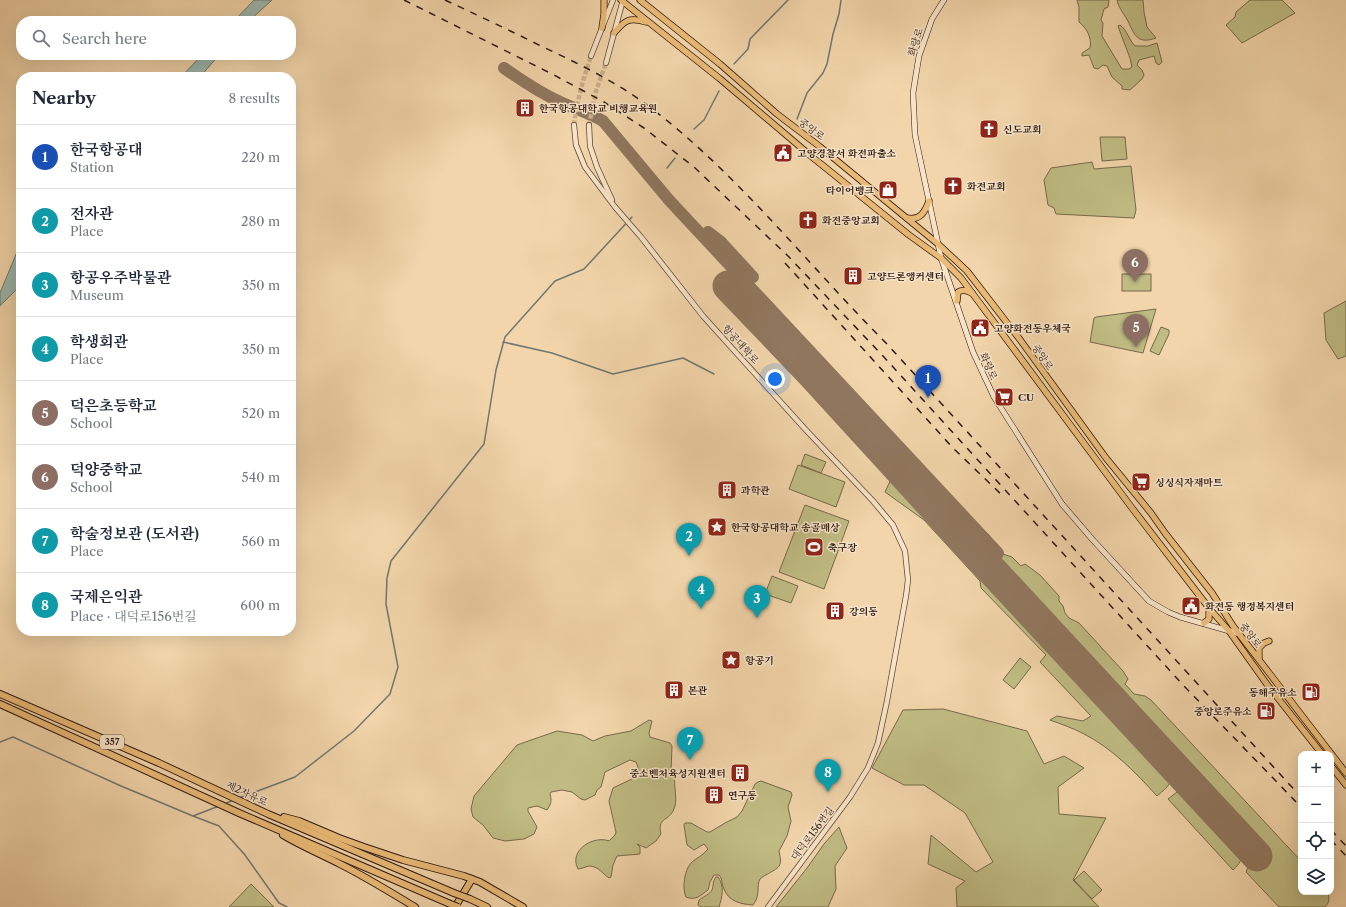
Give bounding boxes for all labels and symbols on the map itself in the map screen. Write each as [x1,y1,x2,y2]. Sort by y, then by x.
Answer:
street label: 화랑로 [905,26,926,58]
building icon: 한국항공대학교 비행교육원 [514,97,536,119]
place label: 한국항공대학교 비행교육원 [539,102,657,115]
street label: 중앙로 [796,115,827,144]
church icon: 신도교회 [978,118,1000,140]
place label: 신도교회 [1003,123,1042,136]
public building icon: 고양경찰서 화전파출소 [772,142,794,164]
place label: 고양경찰서 화전파출소 [797,147,896,160]
church icon: 화전교회 [942,175,964,197]
shop icon: 타이어뱅크 [877,179,899,201]
place label: 화전교회 [967,180,1006,193]
place label: 타이어뱅크 [826,184,874,197]
church icon: 화전중앙교회 [797,209,819,231]
place label: 화전중앙교회 [822,214,880,227]
pin: 6 [1122,249,1148,282]
building icon: 고양드론앵커센터 [842,265,864,287]
place label: 고양드론앵커센터 [867,270,944,283]
pin: 5 [1123,314,1149,347]
public building icon: 고양화전동우체국 [969,317,991,339]
street label: 항공대학로 [720,322,762,367]
place label: 고양화전동우체국 [994,322,1072,335]
street label: 중앙로 [1029,342,1056,373]
street label: 화랑로 [977,350,1001,382]
pin: 1 [915,365,941,398]
your location [765,369,785,389]
supermarket icon: CU [993,386,1015,408]
place label: CU [1018,391,1034,404]
supermarket icon: 싱싱식자재마트 [1130,471,1152,493]
place label: 싱싱식자재마트 [1155,476,1223,489]
building icon: 과학관 [716,479,738,501]
place label: 과학관 [740,484,770,497]
place icon: 한국항공대학교 송골매상 [706,516,728,538]
place label: 한국항공대학교 송골매상 [731,521,840,534]
pin: 2 [676,523,702,556]
sports icon: 축구장 [803,536,825,558]
place label: 축구장 [827,541,857,554]
pin: 4 [688,576,714,609]
pin: 3 [744,585,770,618]
public building icon: 화전동 행정복지센터 [1180,595,1202,617]
building icon: 강의동 [824,600,846,622]
place label: 화전동 행정복지센터 [1205,600,1294,613]
place label: 강의동 [849,605,878,618]
street label: 중앙로 [1237,620,1265,651]
place icon: 항공기 [720,649,742,671]
place label: 항공기 [745,654,774,667]
building icon: 본관 [663,679,685,701]
fuel station icon: 동해주유소 [1300,681,1322,703]
place label: 본관 [687,684,708,697]
place label: 동해주유소 [1249,686,1297,699]
fuel station icon: 중앙로주유소 [1255,700,1277,722]
place label: 중앙로주유소 [1194,705,1252,718]
pin: 7 [677,727,703,760]
road number: 357 [100,735,124,749]
pin: 8 [815,759,841,792]
building icon: 중소벤처육성지원센터 [729,762,751,784]
place label: 중소벤처육성지원센터 [629,767,726,780]
street label: 제2자유로 [224,778,270,809]
building icon: 연구동 [703,784,725,806]
place label: 연구동 [728,789,757,802]
street label: 대덕로156번길 [788,804,837,863]

